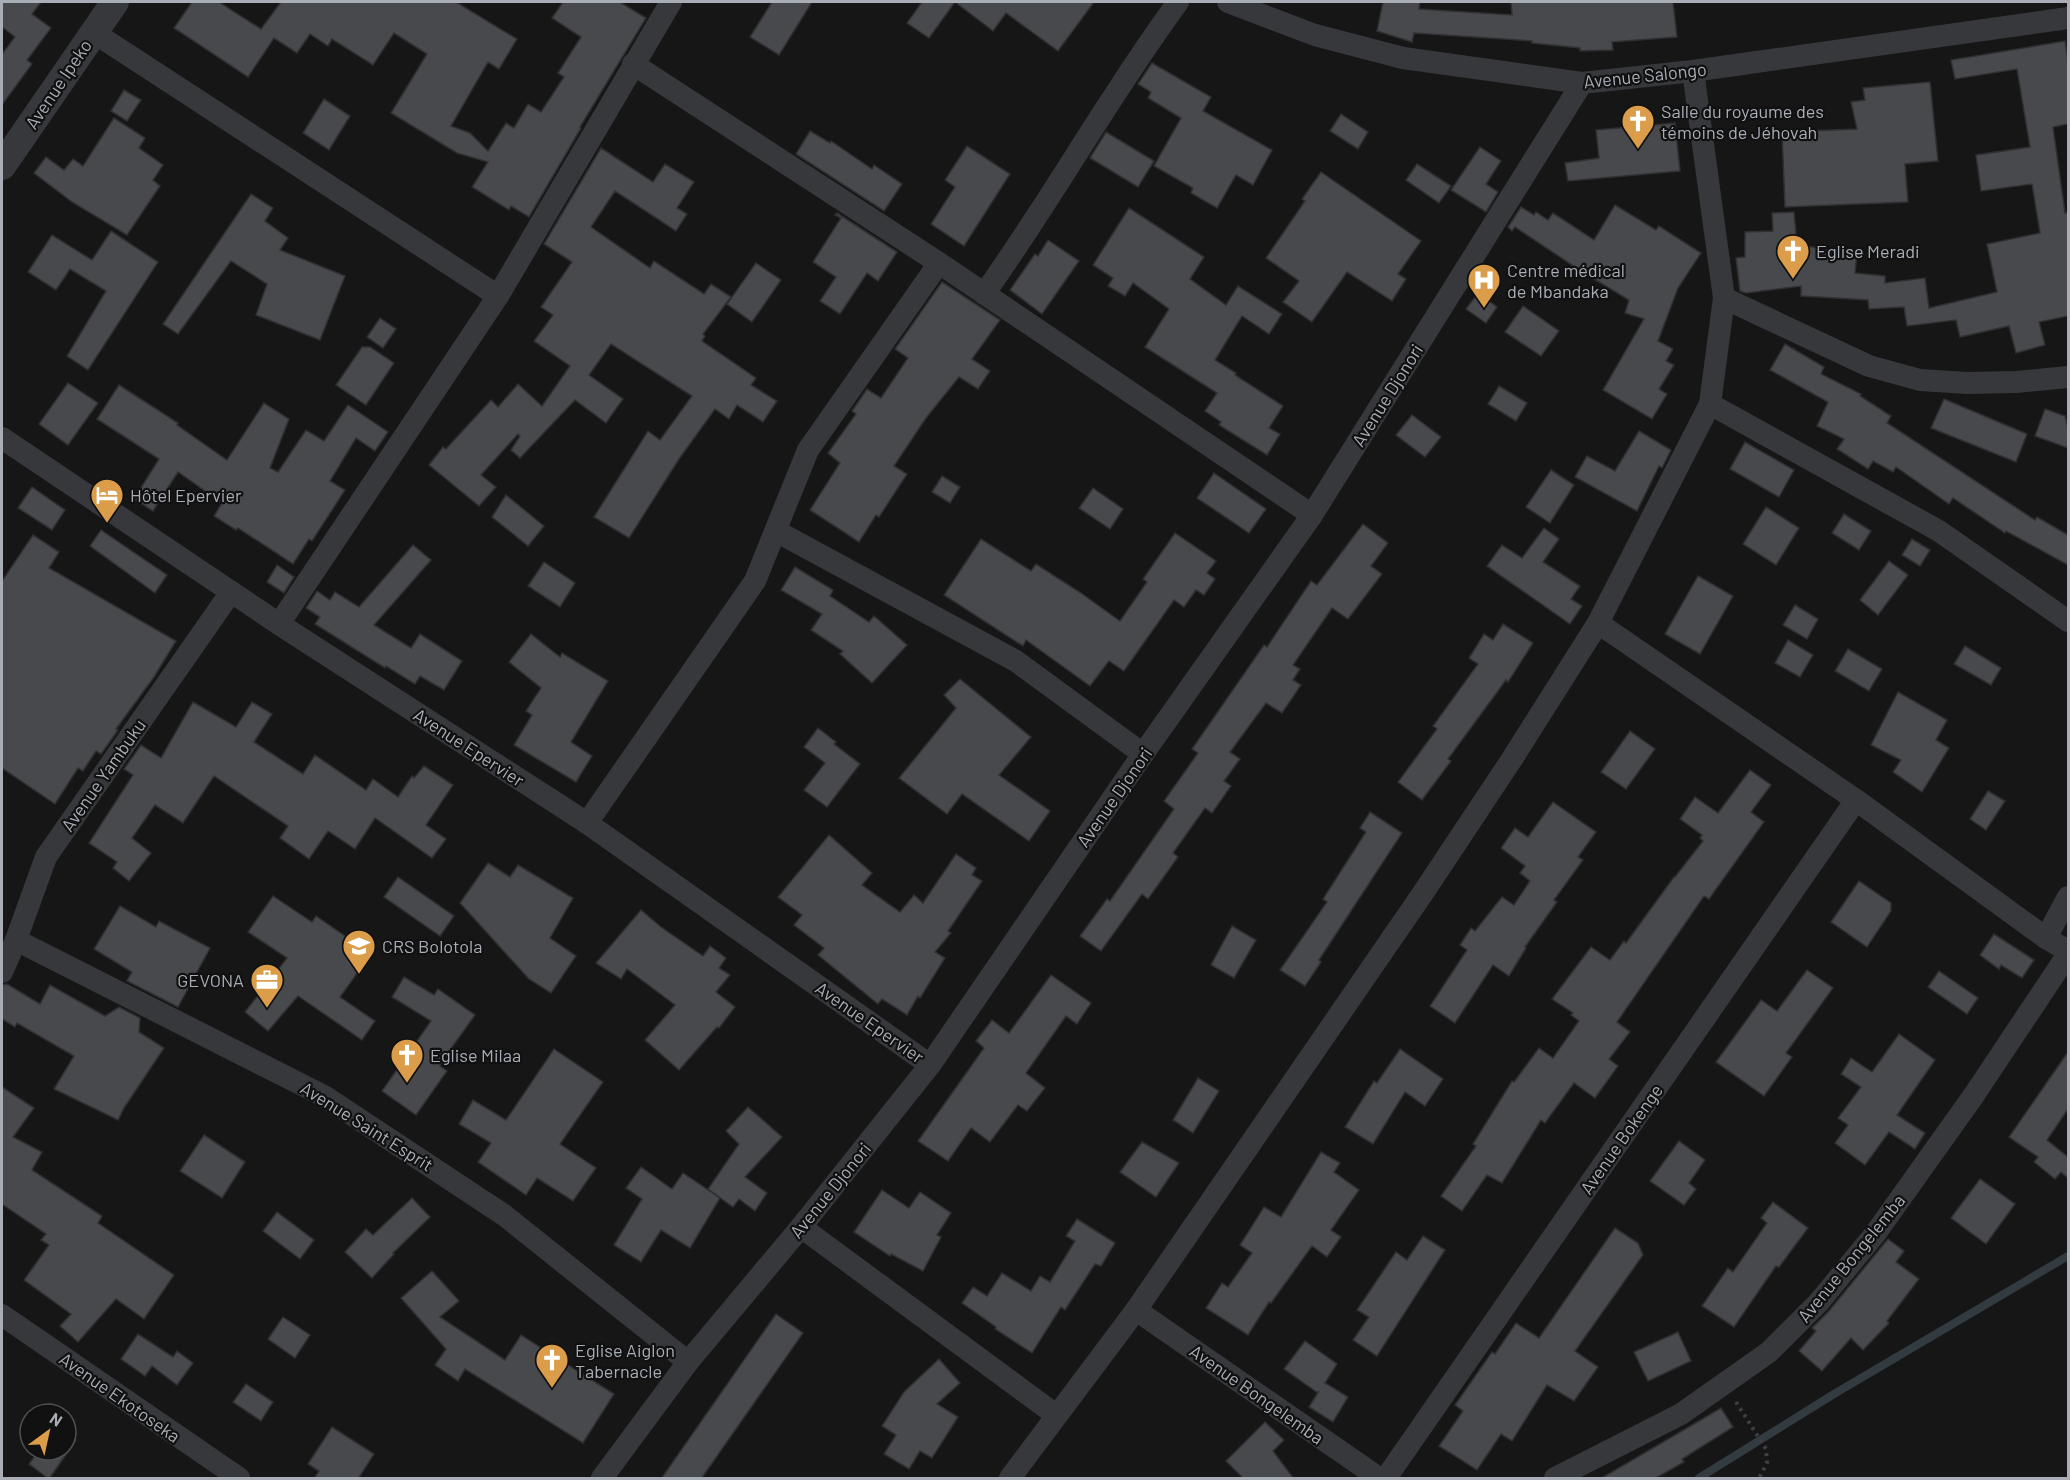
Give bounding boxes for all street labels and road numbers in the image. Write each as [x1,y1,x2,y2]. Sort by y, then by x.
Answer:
street label: Avenue Ipeko [20,35,96,133]
street label: Avenue Salongo [1582,58,1708,92]
street label: Avenue Djonori [1347,340,1427,450]
street label: Avenue Epervier [410,703,529,791]
street label: Avenue Yambuku [56,714,150,836]
street label: Avenue Djonori [1072,743,1156,851]
street label: Avenue Epervier [811,976,929,1068]
street label: Avenue Saint Esprit [297,1076,437,1176]
street label: Avenue Bokenge [1575,1080,1667,1198]
street label: Avenue Djonori [785,1138,875,1242]
street label: Avenue Bongelemba [1793,1190,1909,1326]
street label: Avenue Bongelemba [1186,1340,1328,1448]
street label: Avenue Ekotoseka [55,1347,185,1447]

